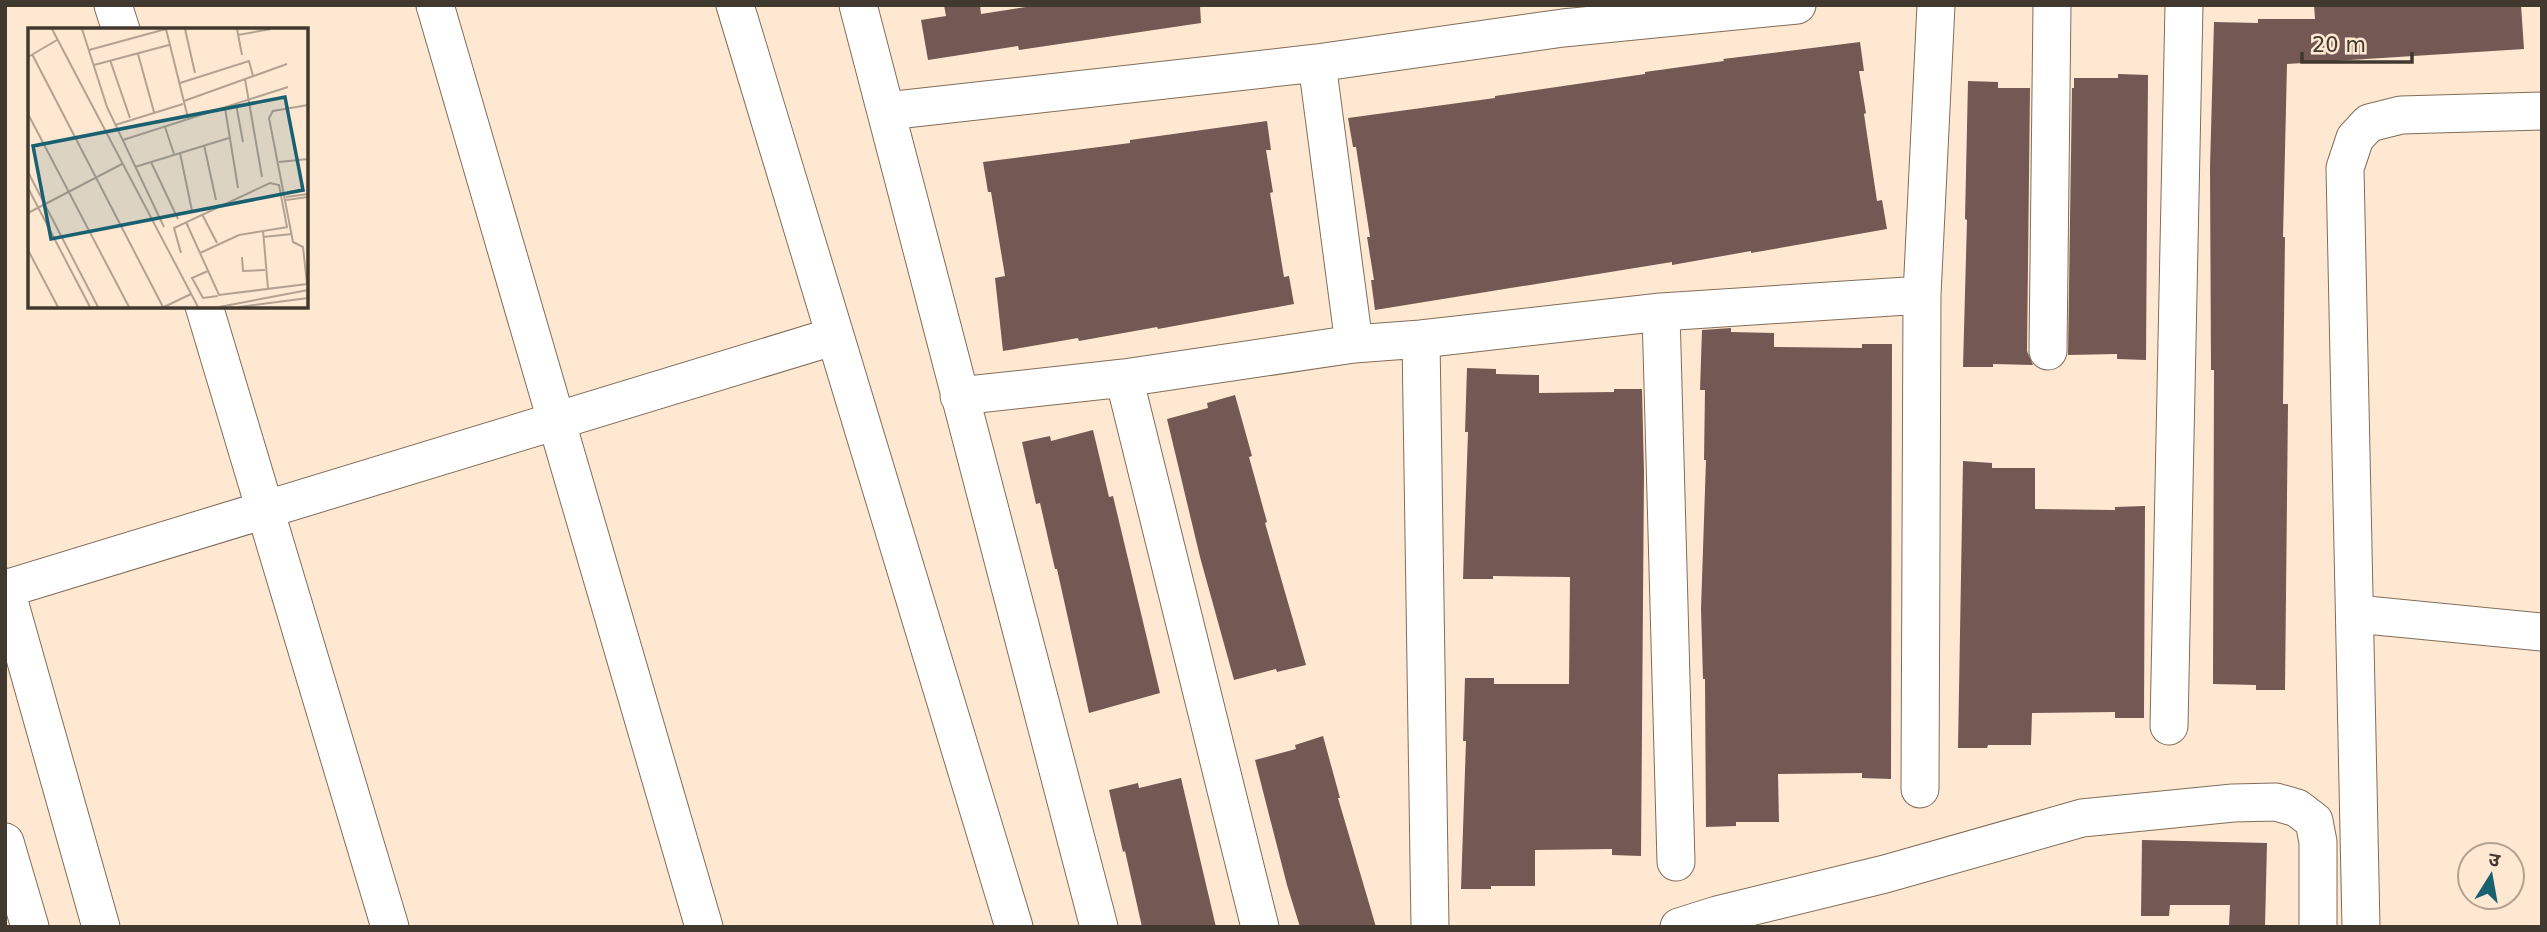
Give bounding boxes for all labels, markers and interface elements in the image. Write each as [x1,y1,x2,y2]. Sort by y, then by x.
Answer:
scale bar [2302,21,2412,65]
inset map [28,28,308,308]
text: 20 m [2312,33,2366,57]
north arrow [2456,841,2526,911]
text: उ [2487,847,2503,871]

